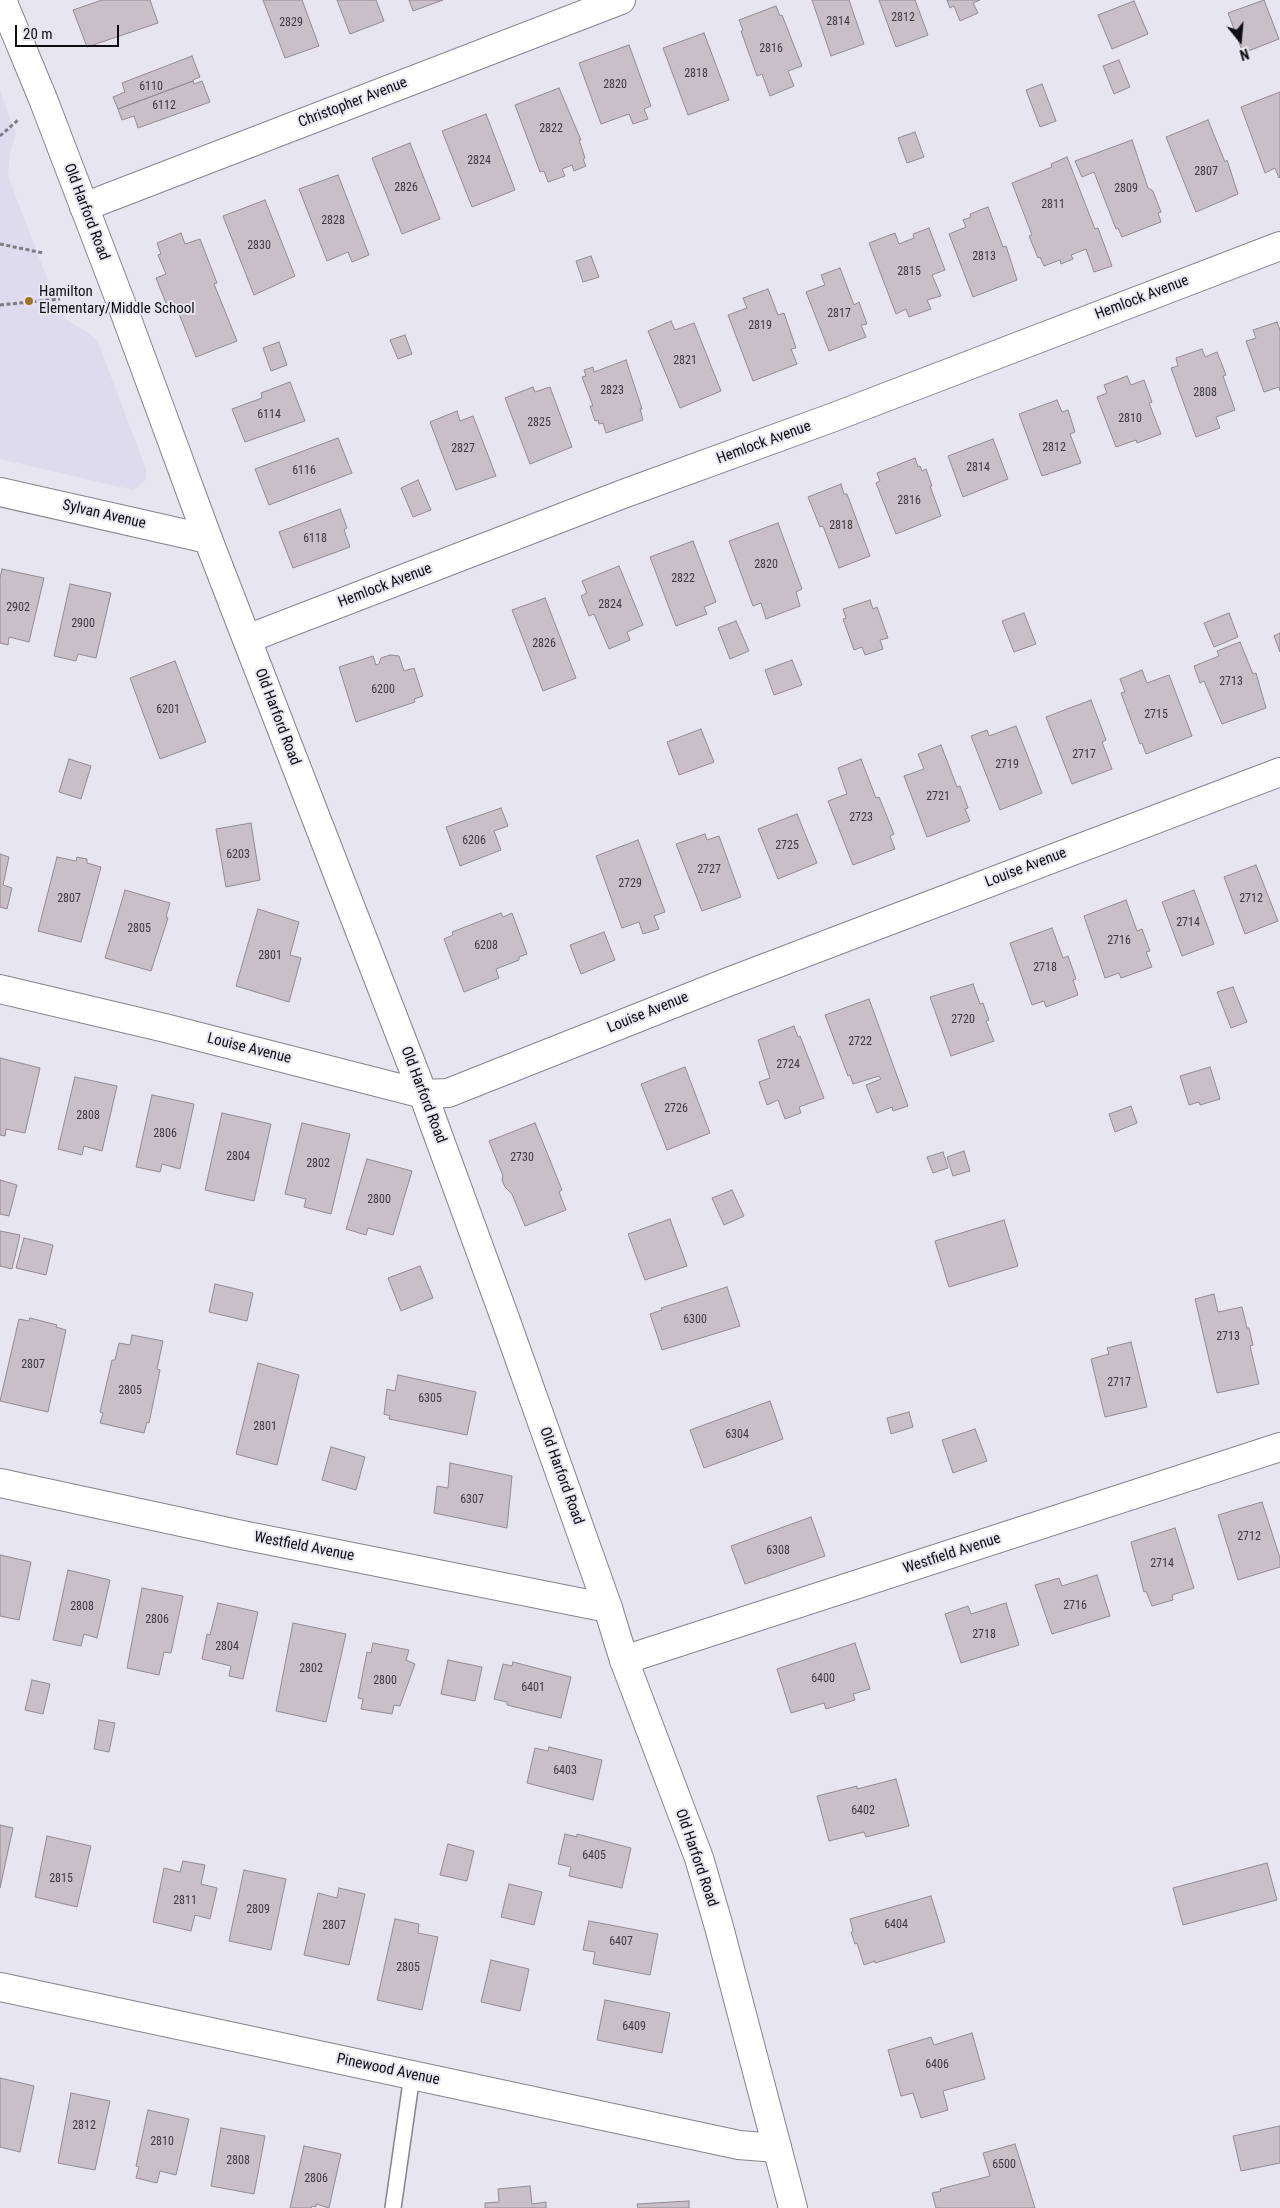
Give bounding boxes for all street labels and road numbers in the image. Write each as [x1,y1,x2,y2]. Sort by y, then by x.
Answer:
street label: Christopher Avenue [296,74,410,132]
street label: Old Harford Road [59,161,113,263]
street label: Hemlock Avenue [1093,272,1191,324]
street label: Hemlock Avenue [714,418,814,468]
street label: Sylvan Avenue [61,497,147,533]
street label: Hemlock Avenue [336,560,434,612]
street label: Old Harford Road [250,666,304,768]
street label: Louise Avenue [983,844,1069,892]
street label: Louise Avenue [605,989,691,1037]
street label: Louise Avenue [205,1030,293,1068]
street label: Old Harford Road [396,1044,450,1146]
street label: Old Harford Road [535,1425,587,1527]
street label: Westfield Avenue [253,1528,355,1566]
street label: Westfield Avenue [901,1530,1003,1578]
street label: Old Harford Road [671,1807,721,1909]
street label: Pinewood Avenue [335,2050,441,2090]

